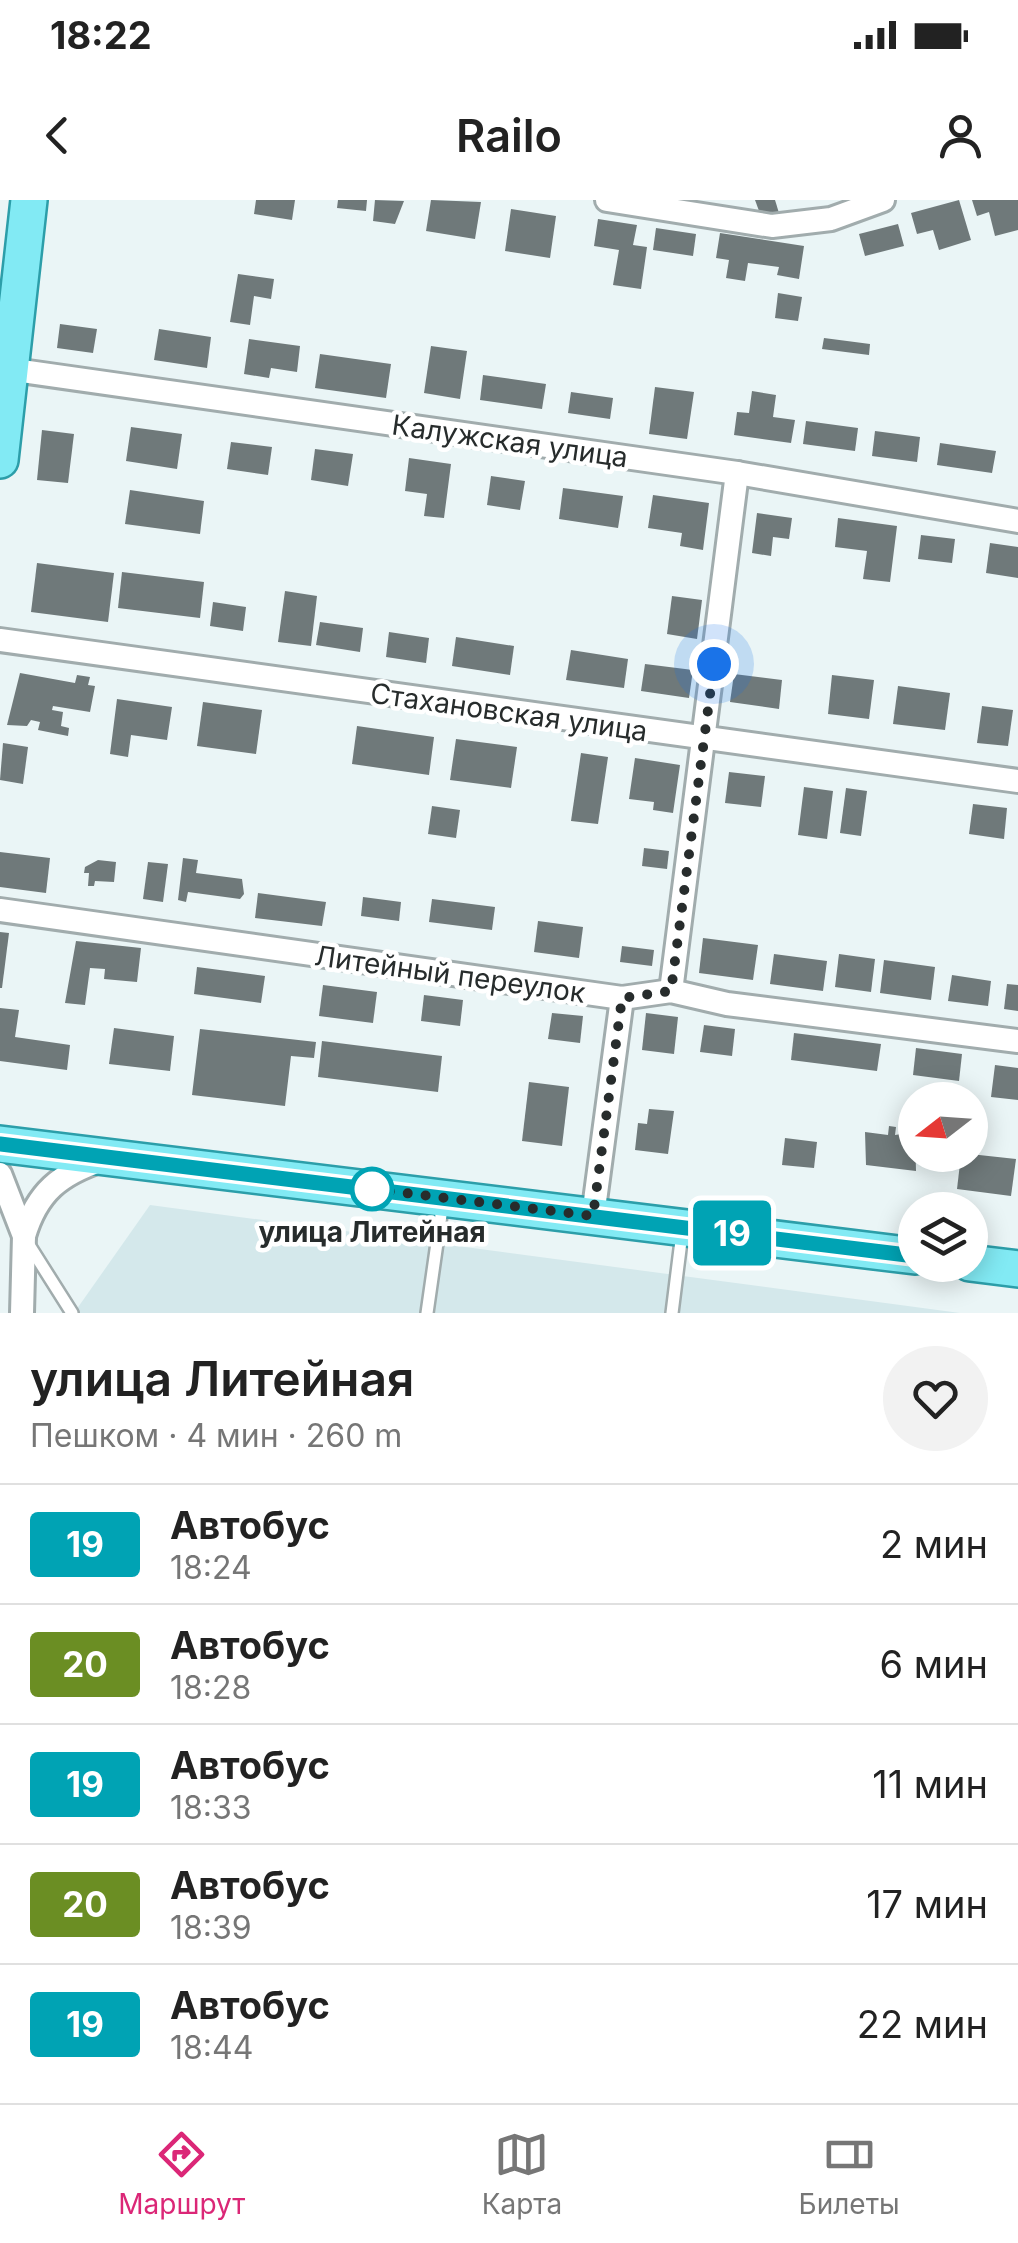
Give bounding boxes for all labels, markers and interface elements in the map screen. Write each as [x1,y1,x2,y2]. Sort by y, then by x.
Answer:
text: 18:22 [50,12,152,58]
icon: back [30,108,85,163]
text: Railo [456,108,562,163]
icon: person [933,108,988,163]
street label: Калужская улица [390,408,630,474]
your location [689,639,739,689]
street label: Стахановская улица [368,676,650,748]
street label: Литейный переулок [313,938,587,1010]
north arrow [898,1082,988,1172]
map controls [898,1082,988,1282]
marker: улица Литейная [351,1168,393,1210]
button: layers [898,1192,988,1282]
line badge: 19 [687,1200,777,1266]
text: 19 [713,1212,751,1254]
place label: улица Литейная [258,1215,486,1249]
button: heart [883,1346,988,1451]
text: улица Литейная [30,1349,414,1408]
text: Пешком · 4 мин · 260 m [30,1416,402,1455]
text: Автобус [170,1502,330,1548]
text: 2 мин [880,1521,988,1567]
text: 19 [66,1523,104,1565]
text: 18:24 [170,1548,252,1587]
text: Автобус [170,1622,330,1668]
text: 6 мин [880,1641,988,1687]
text: 20 [62,1643,108,1685]
text: 18:28 [170,1668,251,1707]
text: Автобус [170,1742,330,1788]
text: 11 мин [872,1761,988,1807]
text: 19 [66,1763,104,1805]
text: 18:33 [170,1788,252,1827]
text: Автобус [170,1862,330,1908]
text: 17 мин [866,1881,988,1927]
text: 20 [62,1883,108,1925]
text: 18:39 [170,1908,252,1947]
text: Автобус [170,1982,330,2028]
text: 22 мин [857,2001,988,2047]
text: 19 [66,2003,104,2045]
text: 18:44 [170,2028,253,2067]
tab: Маршрут [118,2127,245,2221]
tab: Карта [482,2127,562,2221]
tab: Билеты [799,2127,900,2221]

